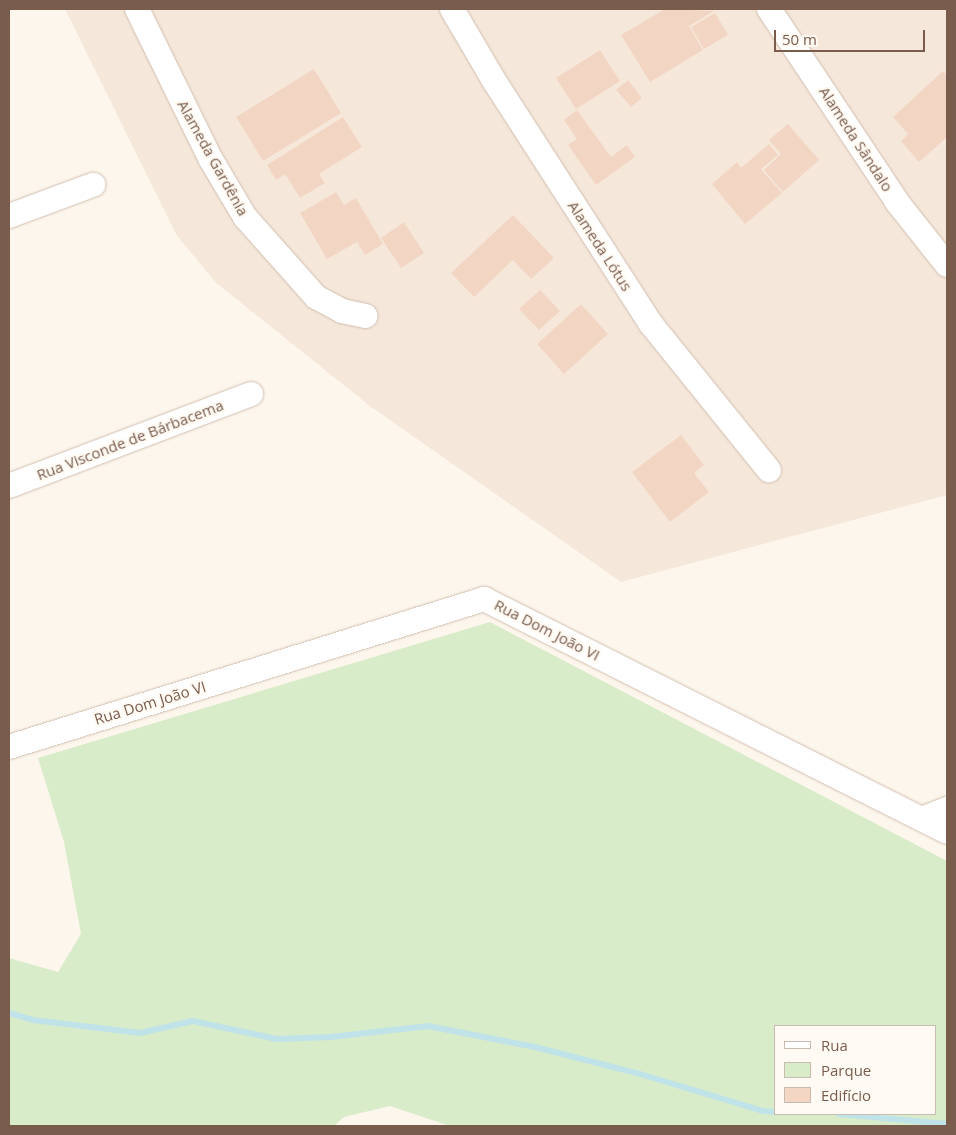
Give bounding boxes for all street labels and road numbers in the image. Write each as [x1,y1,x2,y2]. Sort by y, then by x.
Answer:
street label: Alameda Sândalo [815,83,897,195]
street label: Alameda Gardênia [174,97,252,219]
street label: Alameda Lótus [564,198,636,294]
street label: Rua Visconde de Bárbacema [34,396,226,484]
street label: Rua Dom João VI [491,596,603,664]
street label: Rua Dom João VI [92,677,208,729]

